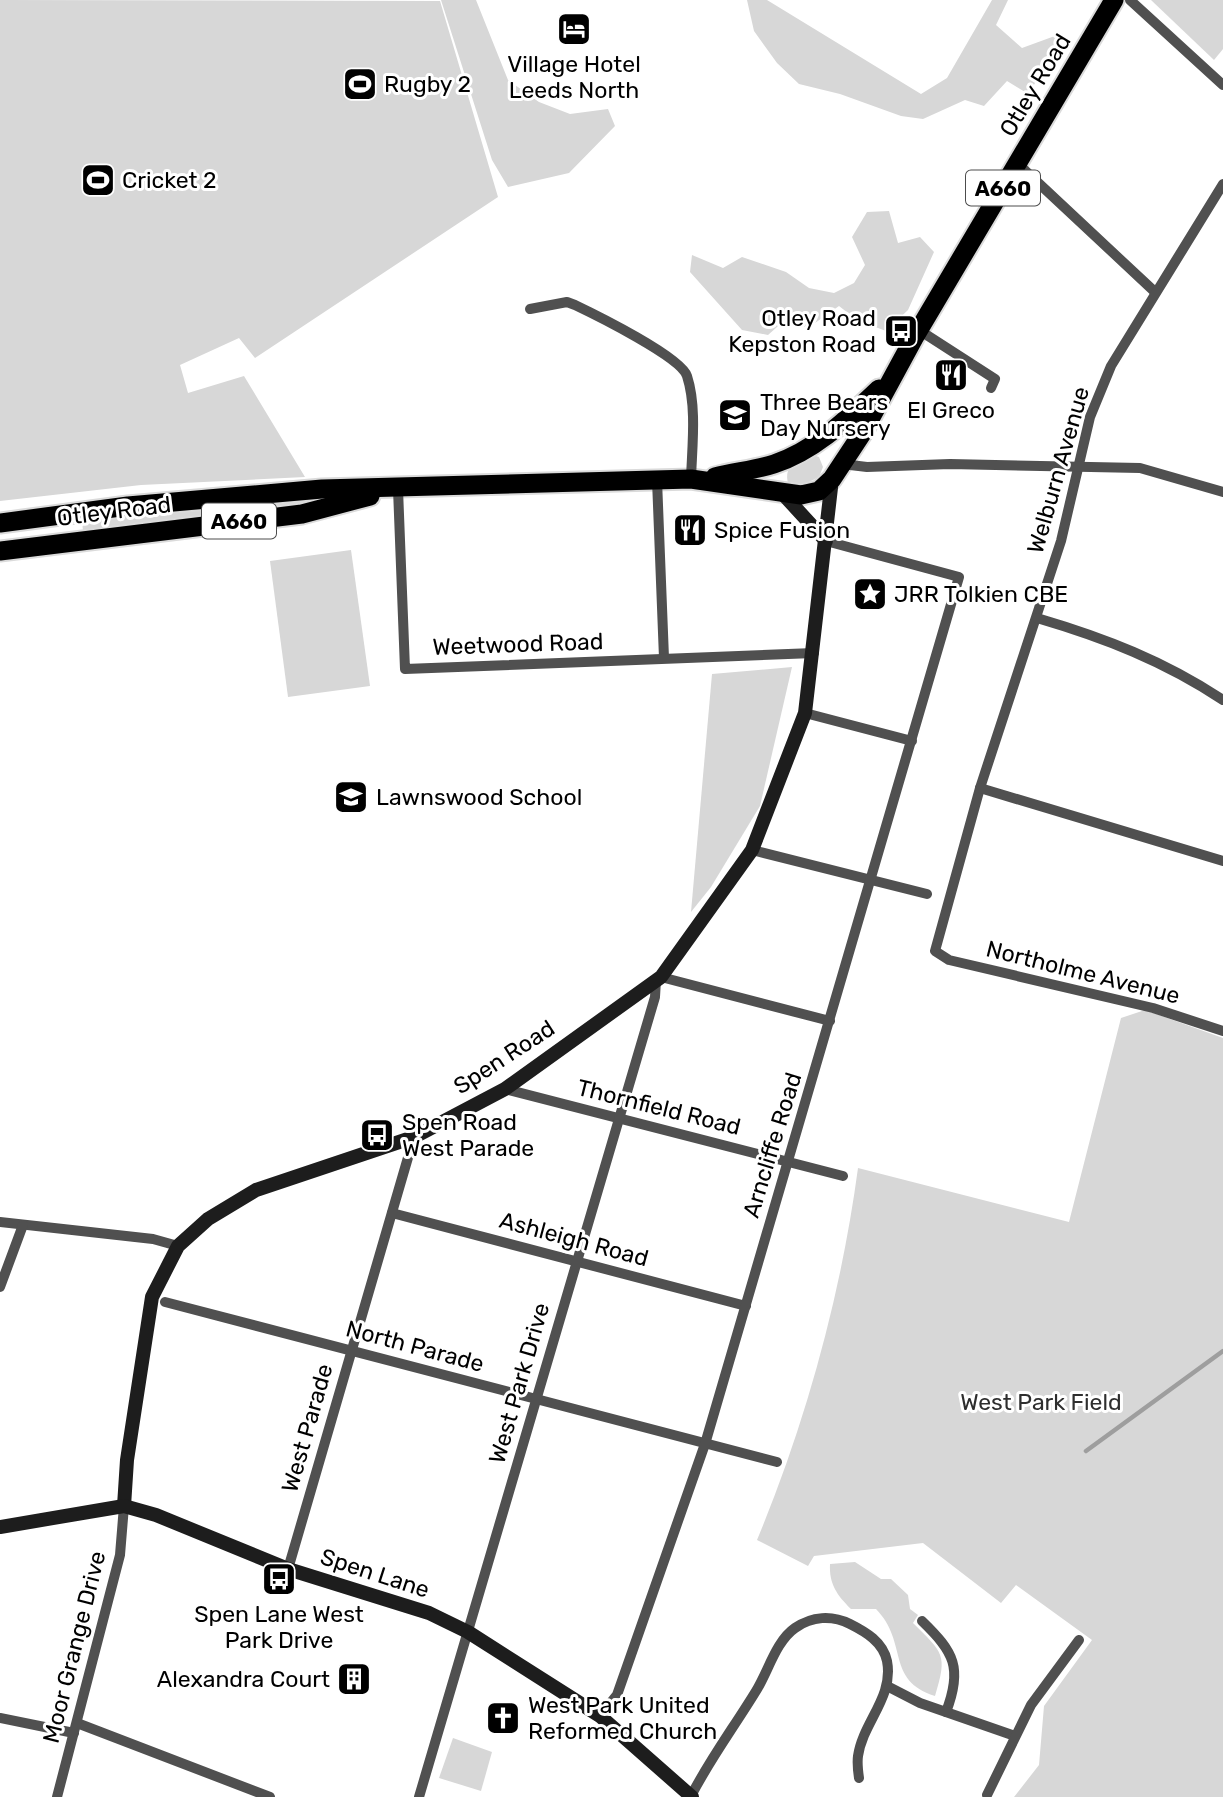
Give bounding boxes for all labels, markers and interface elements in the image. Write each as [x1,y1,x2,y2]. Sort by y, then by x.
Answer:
hotel icon: Village Hotel Leeds North [555,10,593,48]
street label: Otley Road [993,29,1077,141]
place label: Village Hotel Leeds North [507,50,641,104]
sports icon: Rugby 2 [341,65,379,103]
place label: Rugby 2 [384,70,471,98]
sports icon: Cricket 2 [79,161,117,199]
place label: Cricket 2 [122,166,217,194]
road number: A660 [966,170,1040,206]
place label: Otley Road Kepston Road [728,304,876,358]
bus stop icon: Otley Road Kepston Road [882,312,920,350]
restaurant icon: El Greco [932,356,970,394]
street label: Welburn Avenue [1021,383,1095,557]
place label: Three Bears Day Nursery [760,388,891,442]
school or university icon: Three Bears Day Nursery [716,396,754,434]
place label: El Greco [907,396,995,424]
street label: Otley Road [55,490,173,532]
road number: A660 [202,504,276,538]
restaurant icon: Spice Fusion [671,511,709,549]
place label: Spice Fusion [714,516,850,544]
place icon: JRR Tolkien CBE [851,575,889,613]
place label: JRR Tolkien CBE [894,580,1068,608]
street label: Weetwood Road [432,627,604,661]
school or university icon: Lawnswood School [332,778,370,816]
place label: Lawnswood School [376,783,582,811]
street label: Northolme Avenue [983,934,1183,1010]
street label: Spen Road [448,1014,560,1100]
street label: Arncliffe Road [737,1069,807,1221]
street label: Thornfield Road [574,1073,744,1141]
place label: Spen Road West Parade [402,1108,534,1162]
bus stop icon: Spen Road West Parade [358,1116,396,1154]
street label: Ashleigh Road [496,1206,652,1272]
street label: West Park Drive [483,1299,555,1467]
street label: North Parade [343,1314,487,1378]
street label: West Parade [275,1361,339,1495]
park label: West Park Field [960,1388,1122,1416]
street label: Spen Lane [317,1542,433,1604]
street label: Moor Grange Drive [37,1548,111,1746]
bus stop icon: Spen Lane West Park Drive [260,1560,298,1598]
place label: Spen Lane West Park Drive [194,1600,364,1654]
building icon: Alexandra Court [335,1660,373,1698]
place label: Alexandra Court [157,1665,330,1693]
place label: West Park United Reformed Church [528,1691,717,1745]
church icon: West Park United Reformed Church [484,1699,522,1737]

